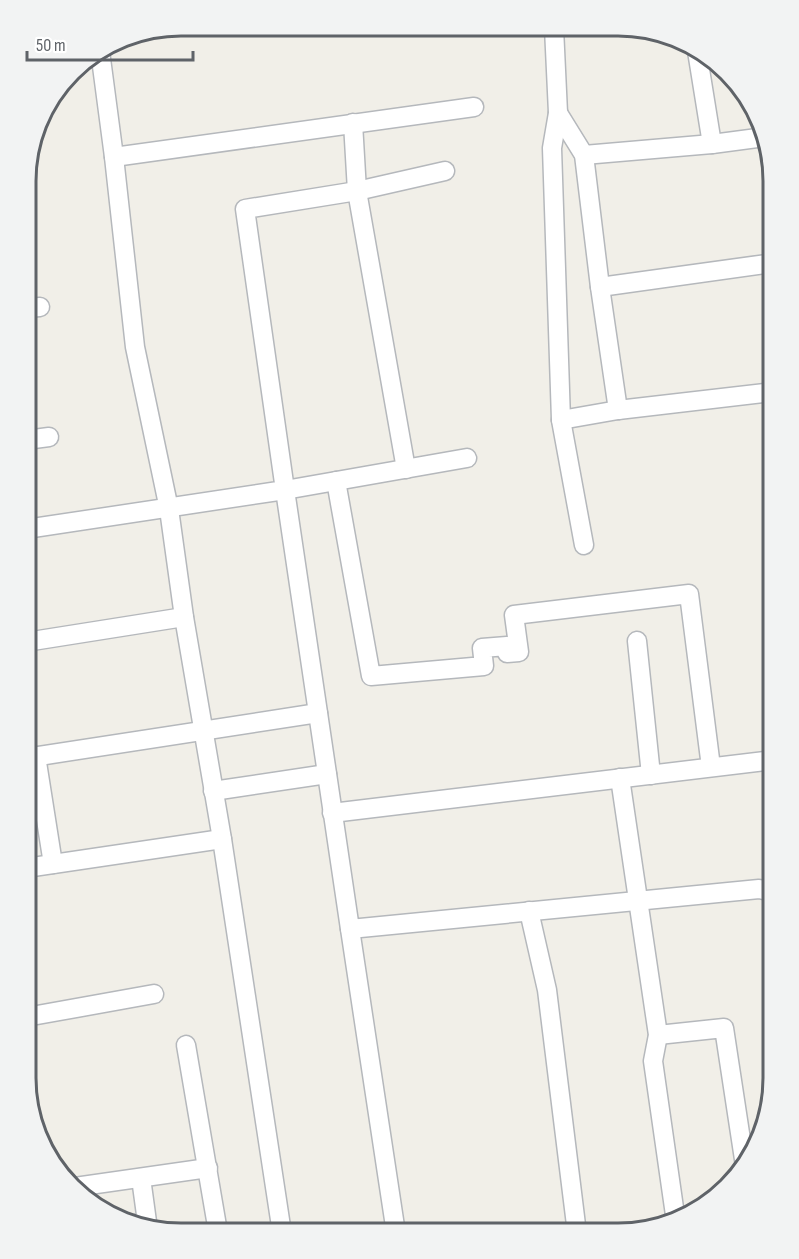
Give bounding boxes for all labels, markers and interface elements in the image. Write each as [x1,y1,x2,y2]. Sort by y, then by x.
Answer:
scale bar [27,24,194,62]
text: 50 m [36,35,66,56]

